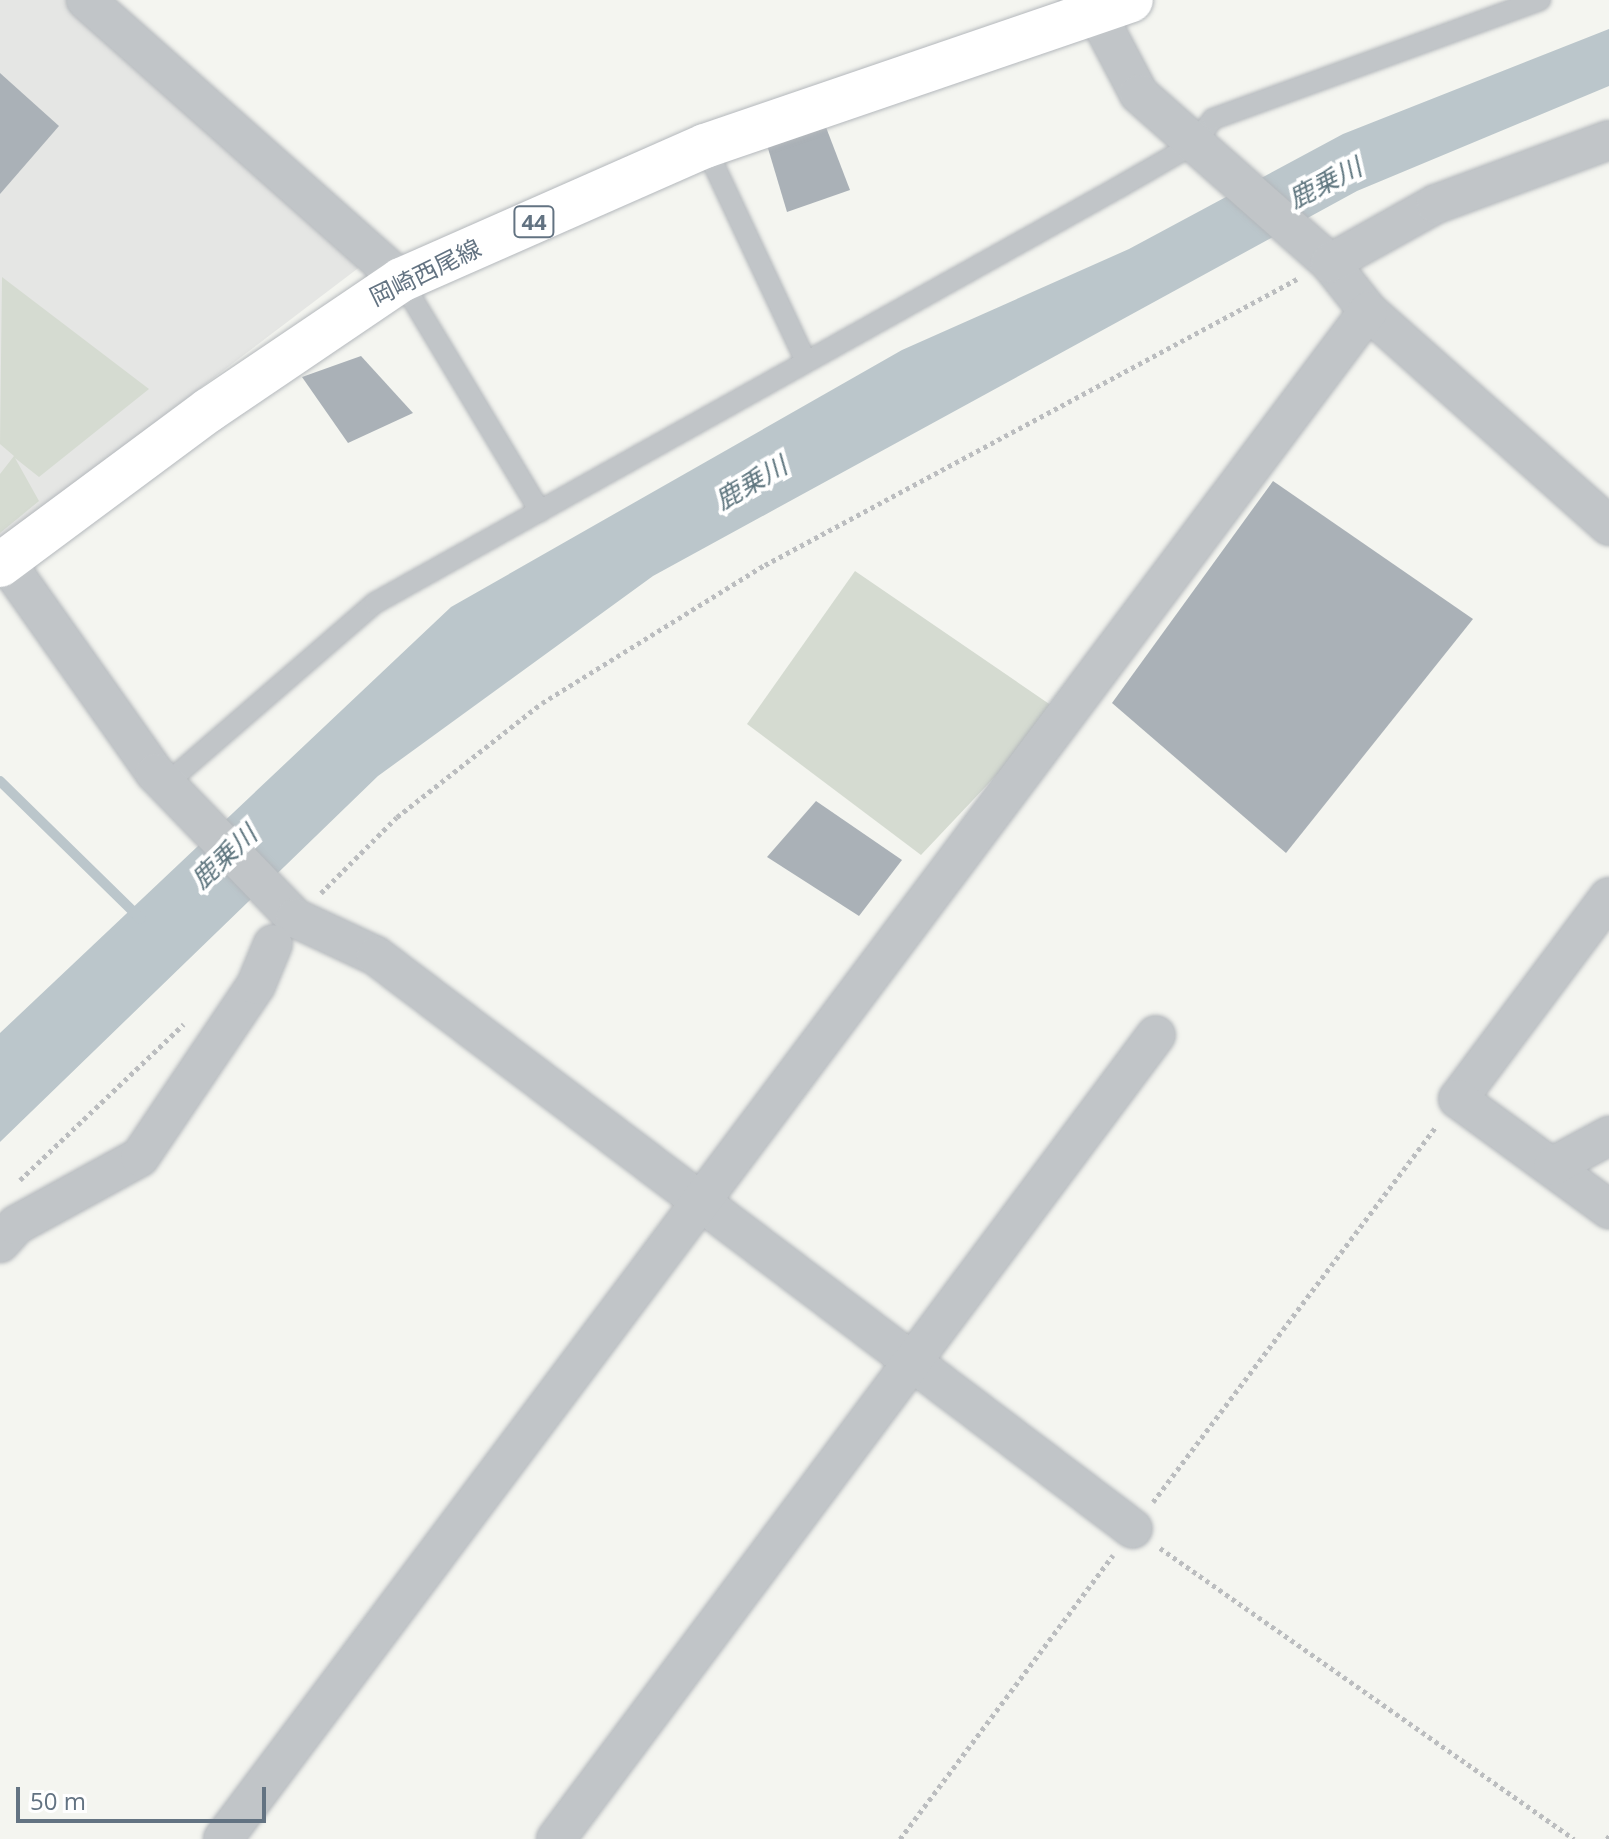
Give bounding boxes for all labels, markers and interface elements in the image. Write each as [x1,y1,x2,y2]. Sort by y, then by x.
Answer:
water label: 鹿乗川 [1283,151,1367,215]
road number: 44 [512,204,556,240]
street label: 岡崎西尾線 [365,233,485,311]
water label: 鹿乗川 [709,450,793,516]
water label: 鹿乗川 [185,819,263,895]
scale bar [20,1771,270,1821]
text: 50 m [30,1784,86,1817]

